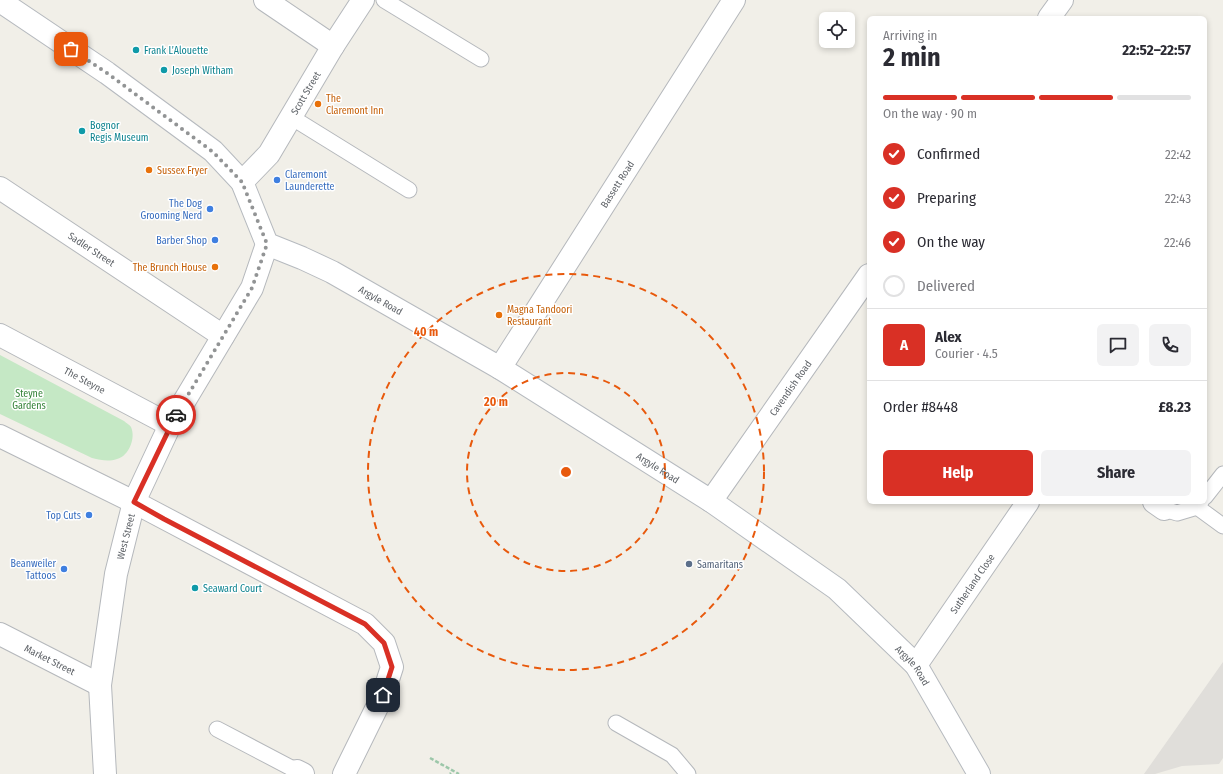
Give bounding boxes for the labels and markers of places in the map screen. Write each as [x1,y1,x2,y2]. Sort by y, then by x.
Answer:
pin [54,32,88,66]
marker: Frank L’Alouette [131,45,141,55]
place label: Frank L’Alouette [144,45,208,57]
marker: Joseph Witham [159,65,169,75]
place label: Joseph Witham [172,65,233,77]
place label: The Claremont Inn [326,93,384,117]
marker: The Claremont Inn [313,99,323,109]
place label: Bognor Regis Museum [90,120,149,144]
marker: Bognor Regis Museum [77,126,87,136]
marker: Sussex Fryer [144,165,154,175]
place label: Sussex Fryer [157,165,208,177]
place label: Claremont Launderette [285,169,335,193]
marker: Claremont Launderette [272,175,282,185]
place label: The Dog Grooming Nerd [140,198,202,222]
marker: The Dog Grooming Nerd [205,204,215,214]
place label: Barber Shop [156,235,207,247]
marker: Barber Shop [210,235,220,245]
place label: The Brunch House [133,262,207,274]
marker: The Brunch House [210,262,220,272]
place label: Magna Tandoori Restaurant [507,304,572,328]
marker: Magna Tandoori Restaurant [494,310,504,320]
centre of rings [559,465,573,479]
place label: Top Cuts [46,510,81,522]
marker: Top Cuts [84,510,94,520]
place label: Beanweiler Tattoos [10,558,56,582]
marker: Samaritans [684,559,694,569]
place label: Samaritans [697,559,743,571]
marker: Beanweiler Tattoos [59,564,69,574]
marker: Seaward Court [190,583,200,593]
place label: Seaward Court [203,583,263,595]
pin [366,678,400,712]

